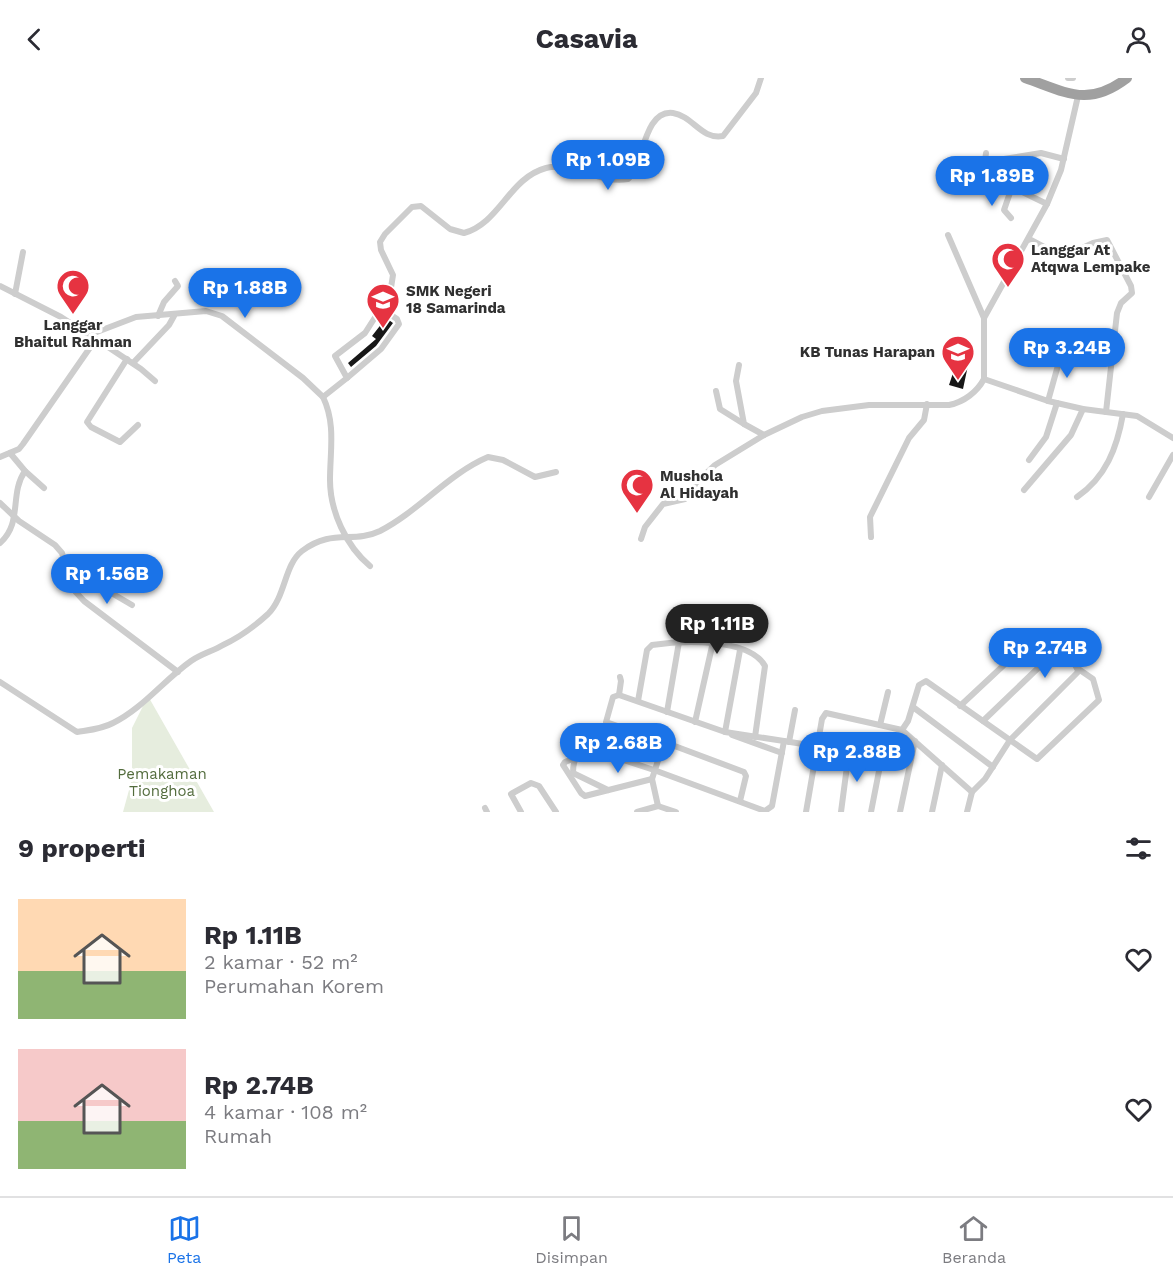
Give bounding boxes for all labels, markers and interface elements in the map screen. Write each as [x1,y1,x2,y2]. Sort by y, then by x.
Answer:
icon: back [18,23,51,56]
text: Casavia [535,23,638,55]
icon: person [1122,23,1155,56]
pin: Rp 1.09B [546,140,670,191]
text: Rp 1.09B [566,147,650,171]
pin: Rp 1.89B [930,156,1054,207]
text: Rp 1.89B [950,163,1034,187]
mosque icon: Langgar At Atqwa Lempake [990,241,1026,288]
place label: Langgar At Atqwa Lempake [1031,241,1151,276]
mosque icon: Langgar Bhaitul Rahman [55,268,91,315]
pin: Rp 1.88B [183,268,307,319]
text: Rp 1.88B [202,275,288,299]
school or university icon: SMK Negeri 18 Samarinda [365,282,401,329]
place label: SMK Negeri 18 Samarinda [406,282,506,317]
place label: Langgar Bhaitul Rahman [14,316,132,351]
pin: Rp 3.24B [1005,328,1129,379]
school or university icon: KB Tunas Harapan [940,334,976,381]
text: Rp 3.24B [1023,335,1111,359]
place label: KB Tunas Harapan [800,343,935,361]
mosque icon: Mushola Al Hidayah [619,467,655,514]
place label: Mushola Al Hidayah [660,467,739,502]
pin: Rp 1.56B [45,554,169,605]
text: Rp 1.56B [65,561,149,585]
pin: Rp 1.11B [655,604,779,655]
text: Rp 1.11B [679,611,755,635]
pin: Rp 2.74B [983,628,1107,679]
text: Rp 2.74B [1003,635,1087,659]
pin: Rp 2.68B [556,723,680,774]
text: Rp 2.68B [574,730,662,754]
pin: Rp 2.88B [795,732,919,783]
text: Rp 2.88B [813,739,901,763]
park label: Pemakaman Tionghoa [117,765,207,800]
icon: filters [1122,832,1155,865]
text: 9 properti [18,833,146,863]
text: Rp 1.11B [204,920,302,950]
icon: home [66,923,138,995]
icon: heart [1122,943,1155,976]
text: 2 kamar · 52 m² [204,950,358,974]
text: Perumahan Korem [204,974,384,998]
text: Rp 2.74B [204,1070,314,1100]
icon: home [66,1073,138,1145]
icon: heart [1122,1093,1155,1126]
text: 4 kamar · 108 m² [204,1100,367,1124]
text: Rumah [204,1124,272,1148]
tab: Peta [167,1212,201,1267]
tab: Disimpan [535,1212,608,1267]
tab: Beranda [942,1212,1006,1267]

